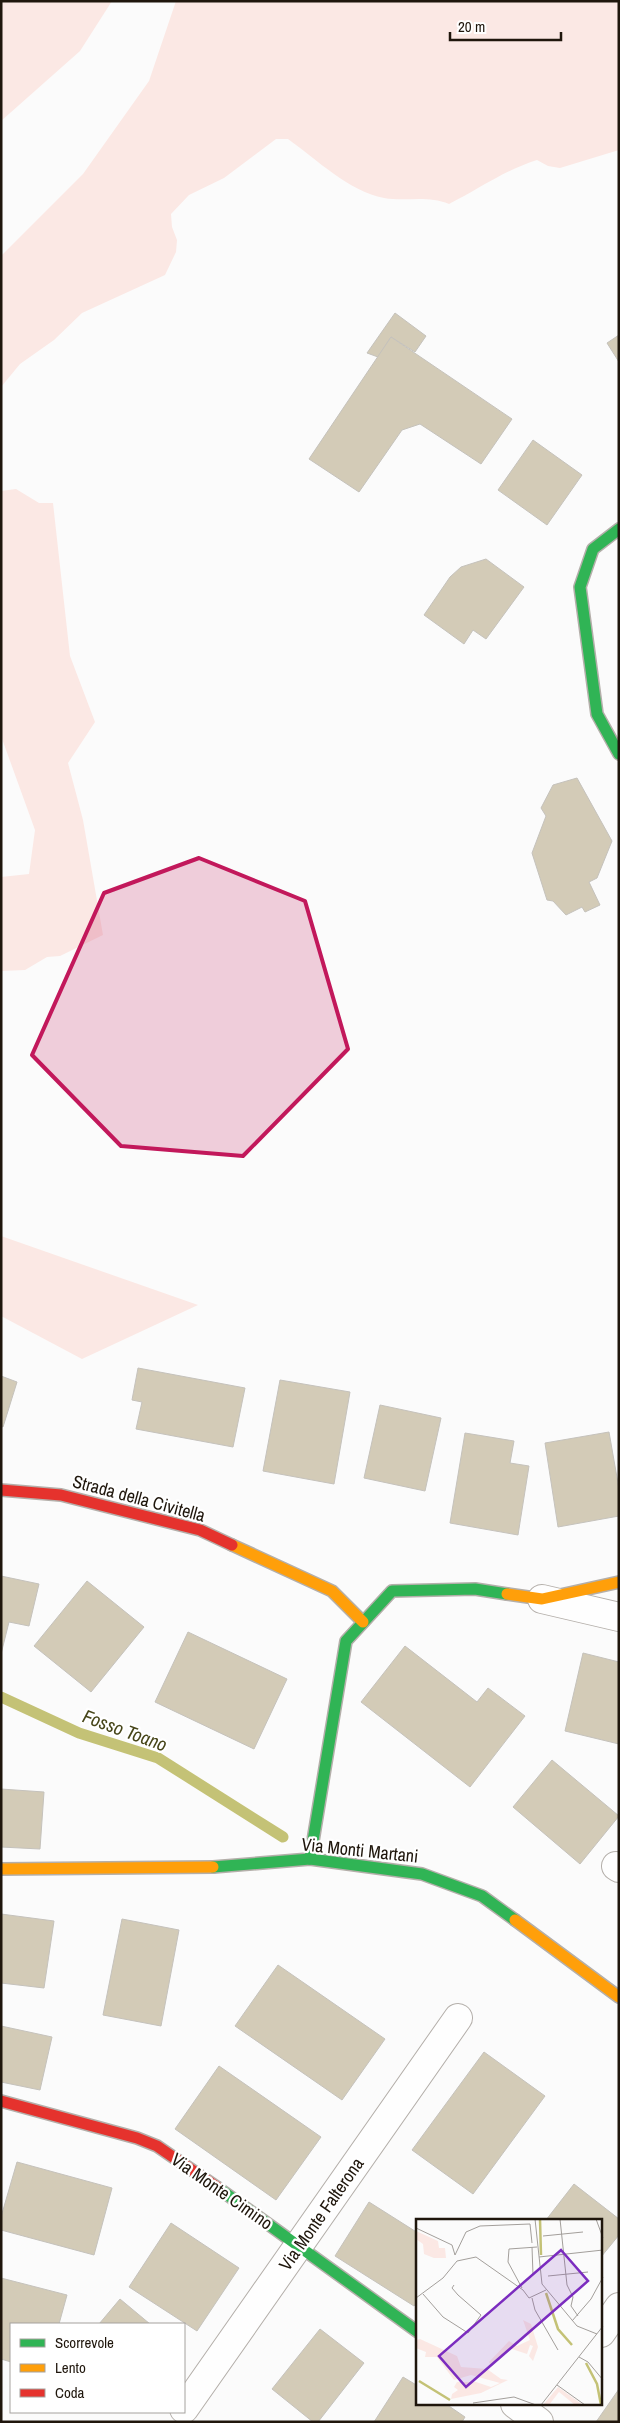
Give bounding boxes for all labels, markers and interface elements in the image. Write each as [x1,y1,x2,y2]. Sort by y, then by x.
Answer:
scale bar [450,10,561,42]
text: 20 m [458,16,485,37]
street label: Strada della Civitella [70,1468,208,1528]
water label: Fosso Toano [79,1703,171,1757]
street label: Via Monti Martani [300,1831,420,1869]
street label: Via Monte Cimino [166,2147,278,2235]
street label: Via Monte Falterona [273,2152,369,2276]
inset map [416,2219,602,2406]
legend [10,2323,185,2413]
text: Scorrevole [55,2332,114,2353]
text: Lento [55,2357,86,2378]
text: Coda [55,2382,85,2403]

